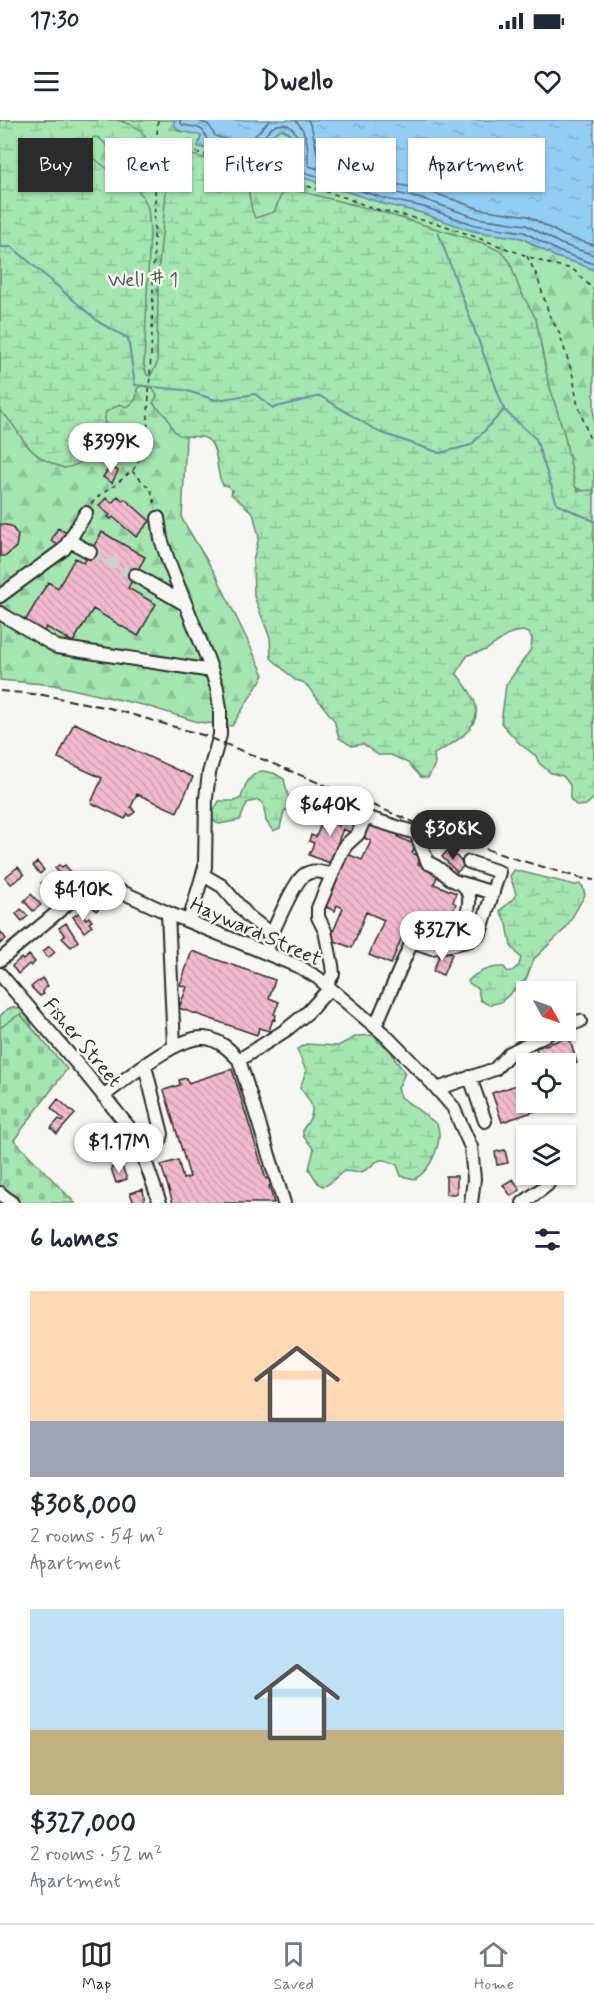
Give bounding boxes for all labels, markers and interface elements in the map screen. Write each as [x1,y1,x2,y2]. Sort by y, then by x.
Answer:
text: 17:30 [30,7,79,35]
text: Dwello [261,64,333,99]
icon: menu [30,65,63,98]
icon: heart [531,65,564,98]
chip: Buy [18,138,93,192]
chip: Rent [105,138,192,192]
chip: Filters [204,138,304,192]
chip: New [316,138,396,192]
chip: Apartment [408,138,545,192]
park label: Well # 1 [108,267,178,294]
pin: $399K [69,423,153,474]
text: $399K [82,429,140,456]
pin: $640K [288,786,372,837]
text: $640K [300,792,360,819]
pin: $308K [411,810,495,861]
text: $308K [424,816,482,843]
pin: $410K [41,871,125,922]
text: $410K [54,877,112,904]
street label: Hayward Street [186,891,325,973]
pin: $327K [400,911,484,962]
text: $327K [414,917,470,944]
north arrow [516,981,576,1041]
map controls [516,981,576,1185]
street label: Fisher Street [36,992,127,1093]
button: locate [516,1053,576,1113]
pin: $1.17M [70,1123,168,1174]
button: layers [516,1125,576,1185]
text: $1.17M [88,1129,150,1156]
text: 6 homes [30,1222,118,1256]
icon: filters [531,1223,564,1256]
icon: home [243,1330,351,1438]
text: $308,000 [30,1489,137,1523]
text: 2 rooms · 54 m² [30,1523,164,1550]
text: Apartment [30,1550,121,1577]
icon: home [243,1648,351,1756]
text: $327,000 [30,1807,136,1841]
text: 2 rooms · 52 m² [30,1841,163,1868]
text: Apartment [30,1868,121,1895]
tab: Map [80,1938,113,1995]
tab: Saved [273,1938,314,1995]
tab: Home [474,1938,514,1995]

